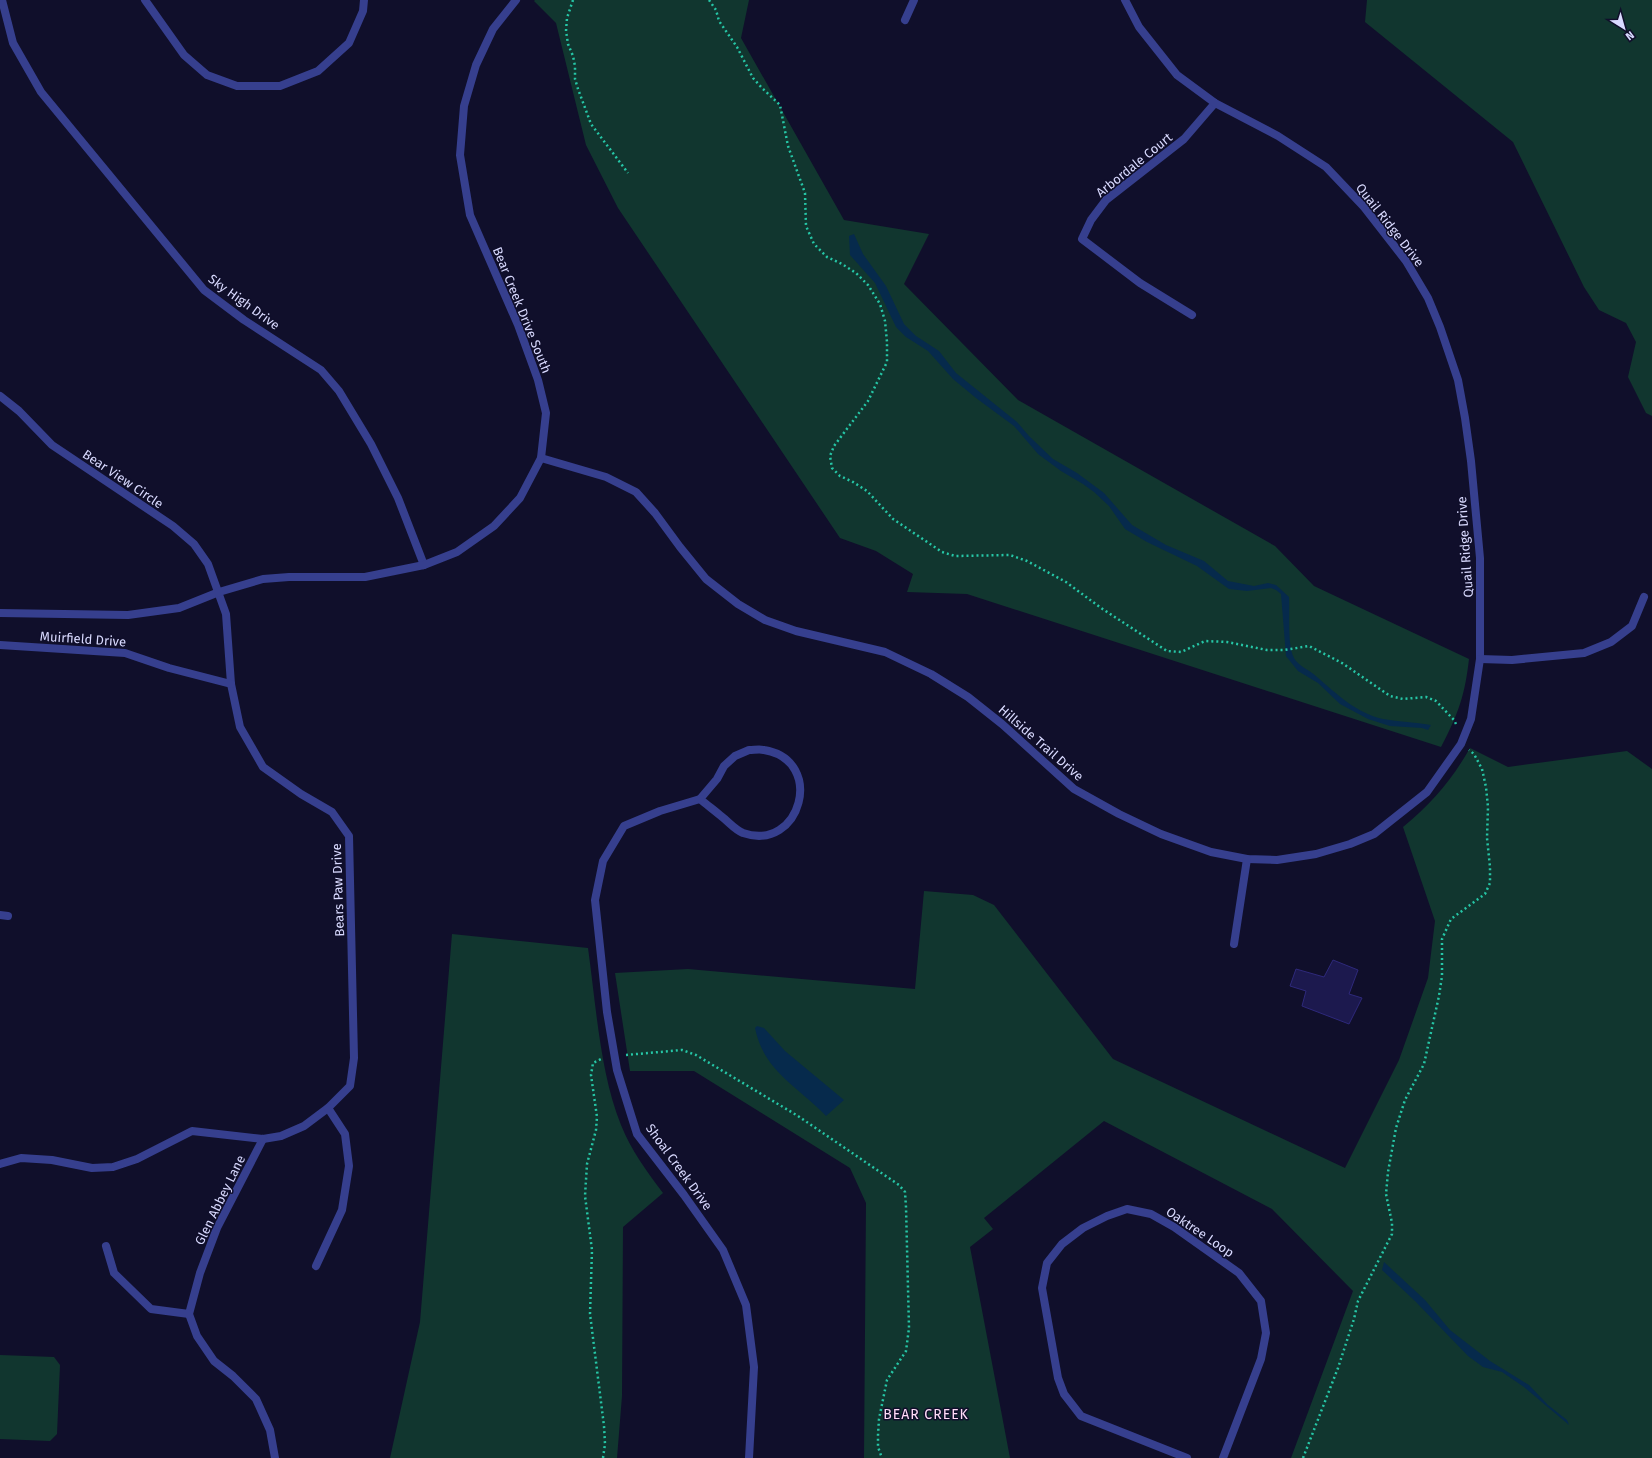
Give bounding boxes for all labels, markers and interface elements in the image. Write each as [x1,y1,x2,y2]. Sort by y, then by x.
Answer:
north arrow [1604,8,1644,48]
text: N [1623,28,1637,43]
street label: Arbordale Court [1093,130,1175,200]
street label: Quail Ridge Drive [1353,180,1427,270]
street label: Bear Creek Drive South [490,245,554,375]
street label: Sky High Drive [205,271,283,333]
street label: Bear View Circle [80,447,166,511]
street label: Quail Ridge Drive [1454,496,1476,598]
street label: Muirfield Drive [39,629,127,649]
street label: Hillside Trail Drive [995,702,1087,784]
street label: Bears Paw Drive [329,843,347,937]
street label: Shoal Creek Drive [643,1121,715,1213]
street label: Glen Abbey Lane [192,1153,248,1247]
street label: Oaktree Loop [1163,1204,1237,1260]
district label: BEAR CREEK [883,1406,969,1423]

